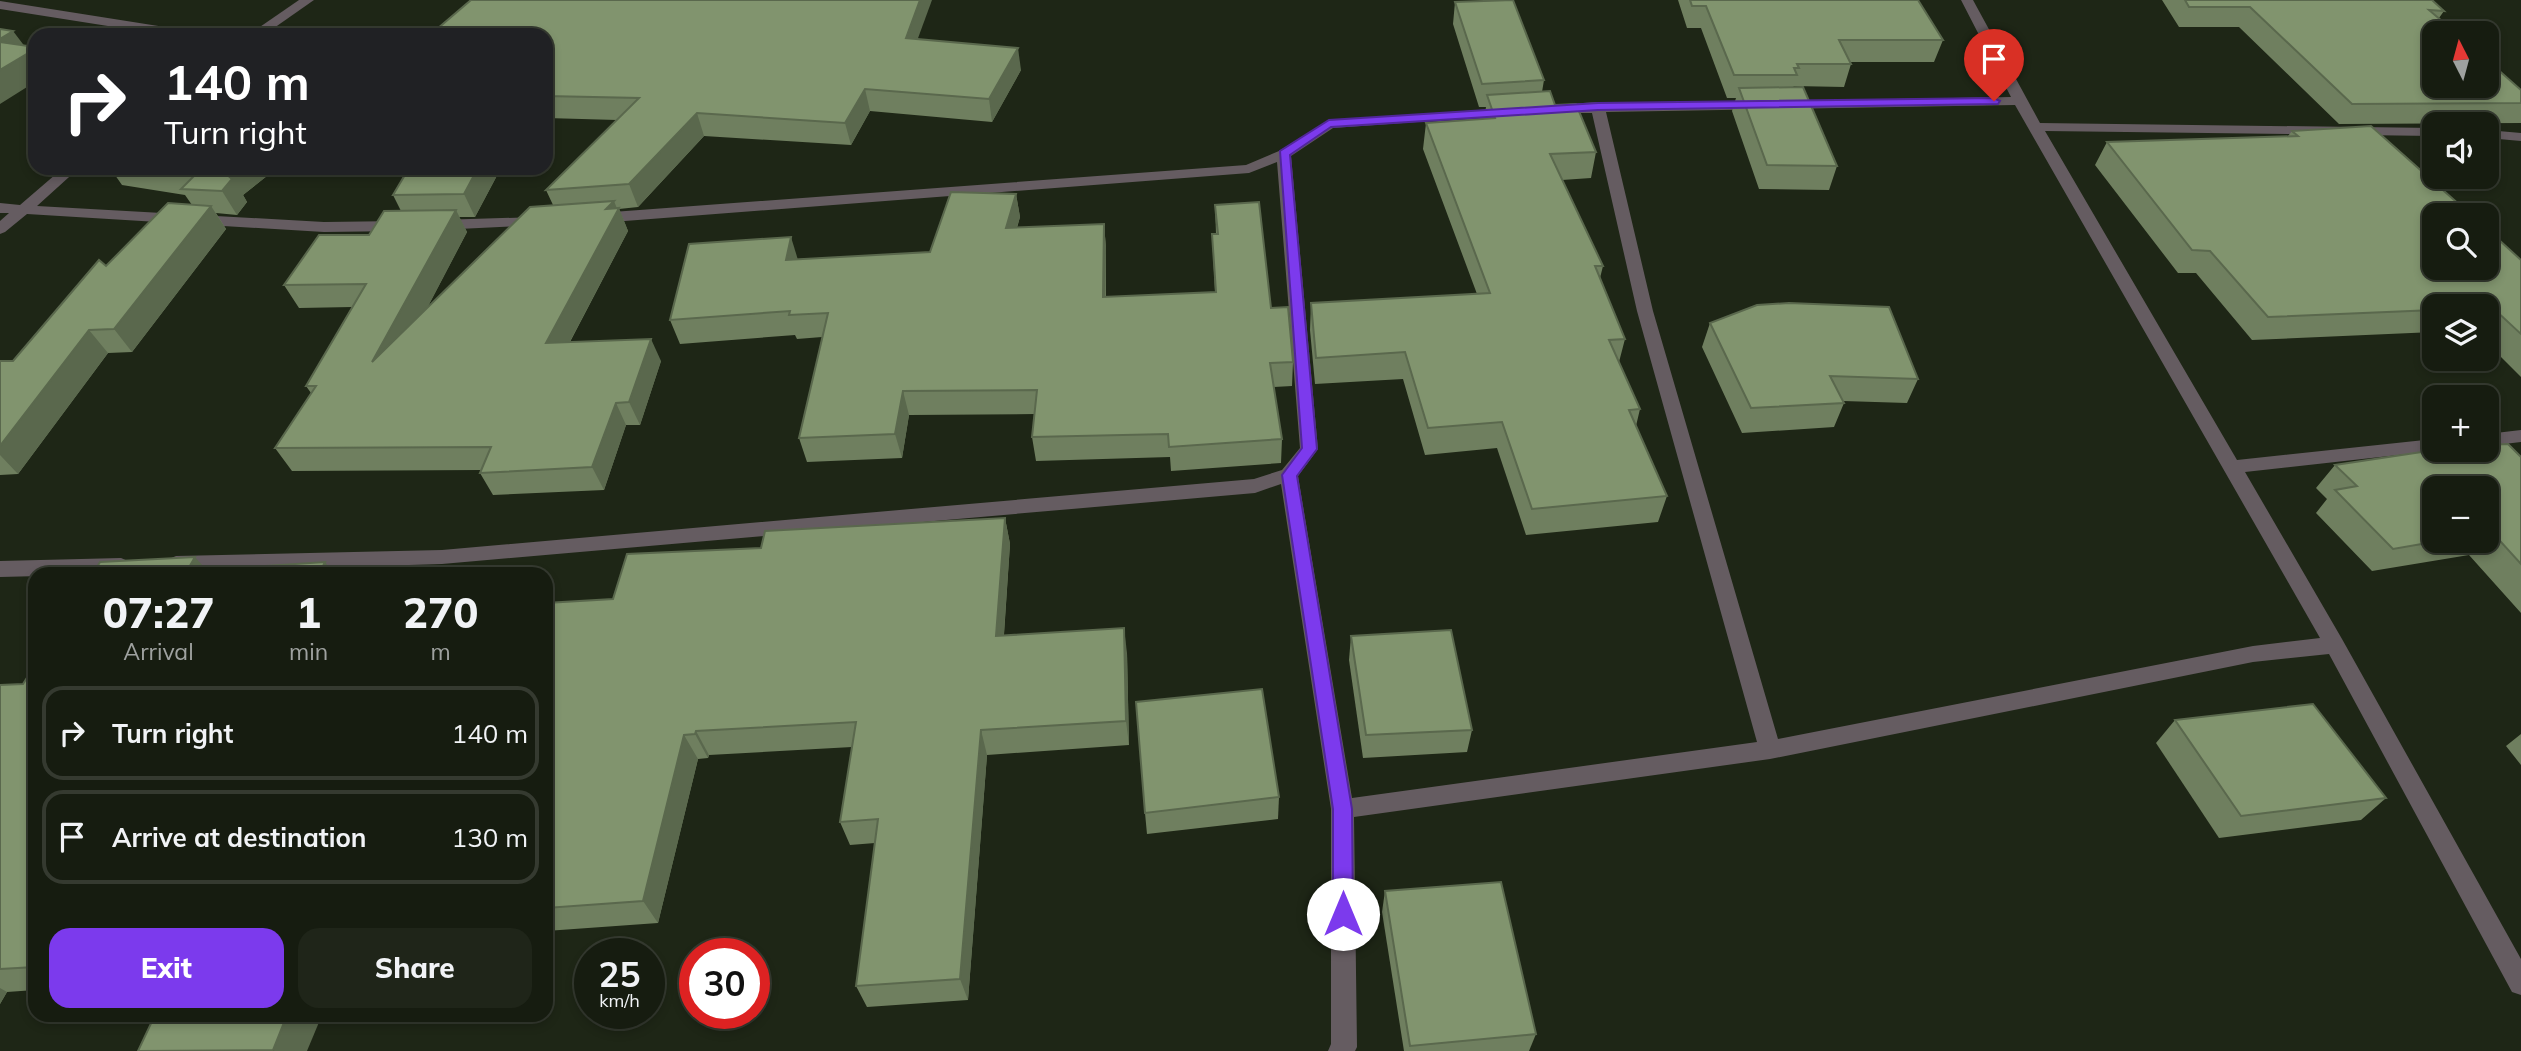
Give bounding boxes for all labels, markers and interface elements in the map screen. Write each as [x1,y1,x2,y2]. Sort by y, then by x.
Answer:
north arrow [2422,21,2499,98]
map controls [2422,21,2499,553]
pin [1964,29,2024,101]
icon: arrive [1975,40,2013,78]
text: 140 m [164,51,310,112]
icon: right [49,56,140,147]
text: Turn right [164,112,307,152]
button: sound [2422,112,2499,189]
button: search [2422,203,2499,280]
button: layers [2422,294,2499,371]
button: + [2422,385,2499,462]
button: − [2422,476,2499,553]
text: 07:27 [103,586,214,639]
text: 1 [296,586,321,639]
text: 270 [403,586,478,639]
text: Arrival [123,637,194,666]
text: min [289,637,328,666]
text: m [430,637,451,666]
icon: right [53,714,91,752]
text: Turn right [112,717,233,750]
text: 140 m [452,717,528,750]
icon: arrive [53,818,91,856]
text: Arrive at destination [112,821,367,854]
text: 130 m [452,821,528,854]
position arrow [1306,877,1380,951]
button: Exit [49,928,284,1008]
button: Share [298,928,532,1008]
speed limit sign: 30 [679,938,770,1029]
text: 25 [598,952,641,996]
text: km/h [599,989,640,1012]

